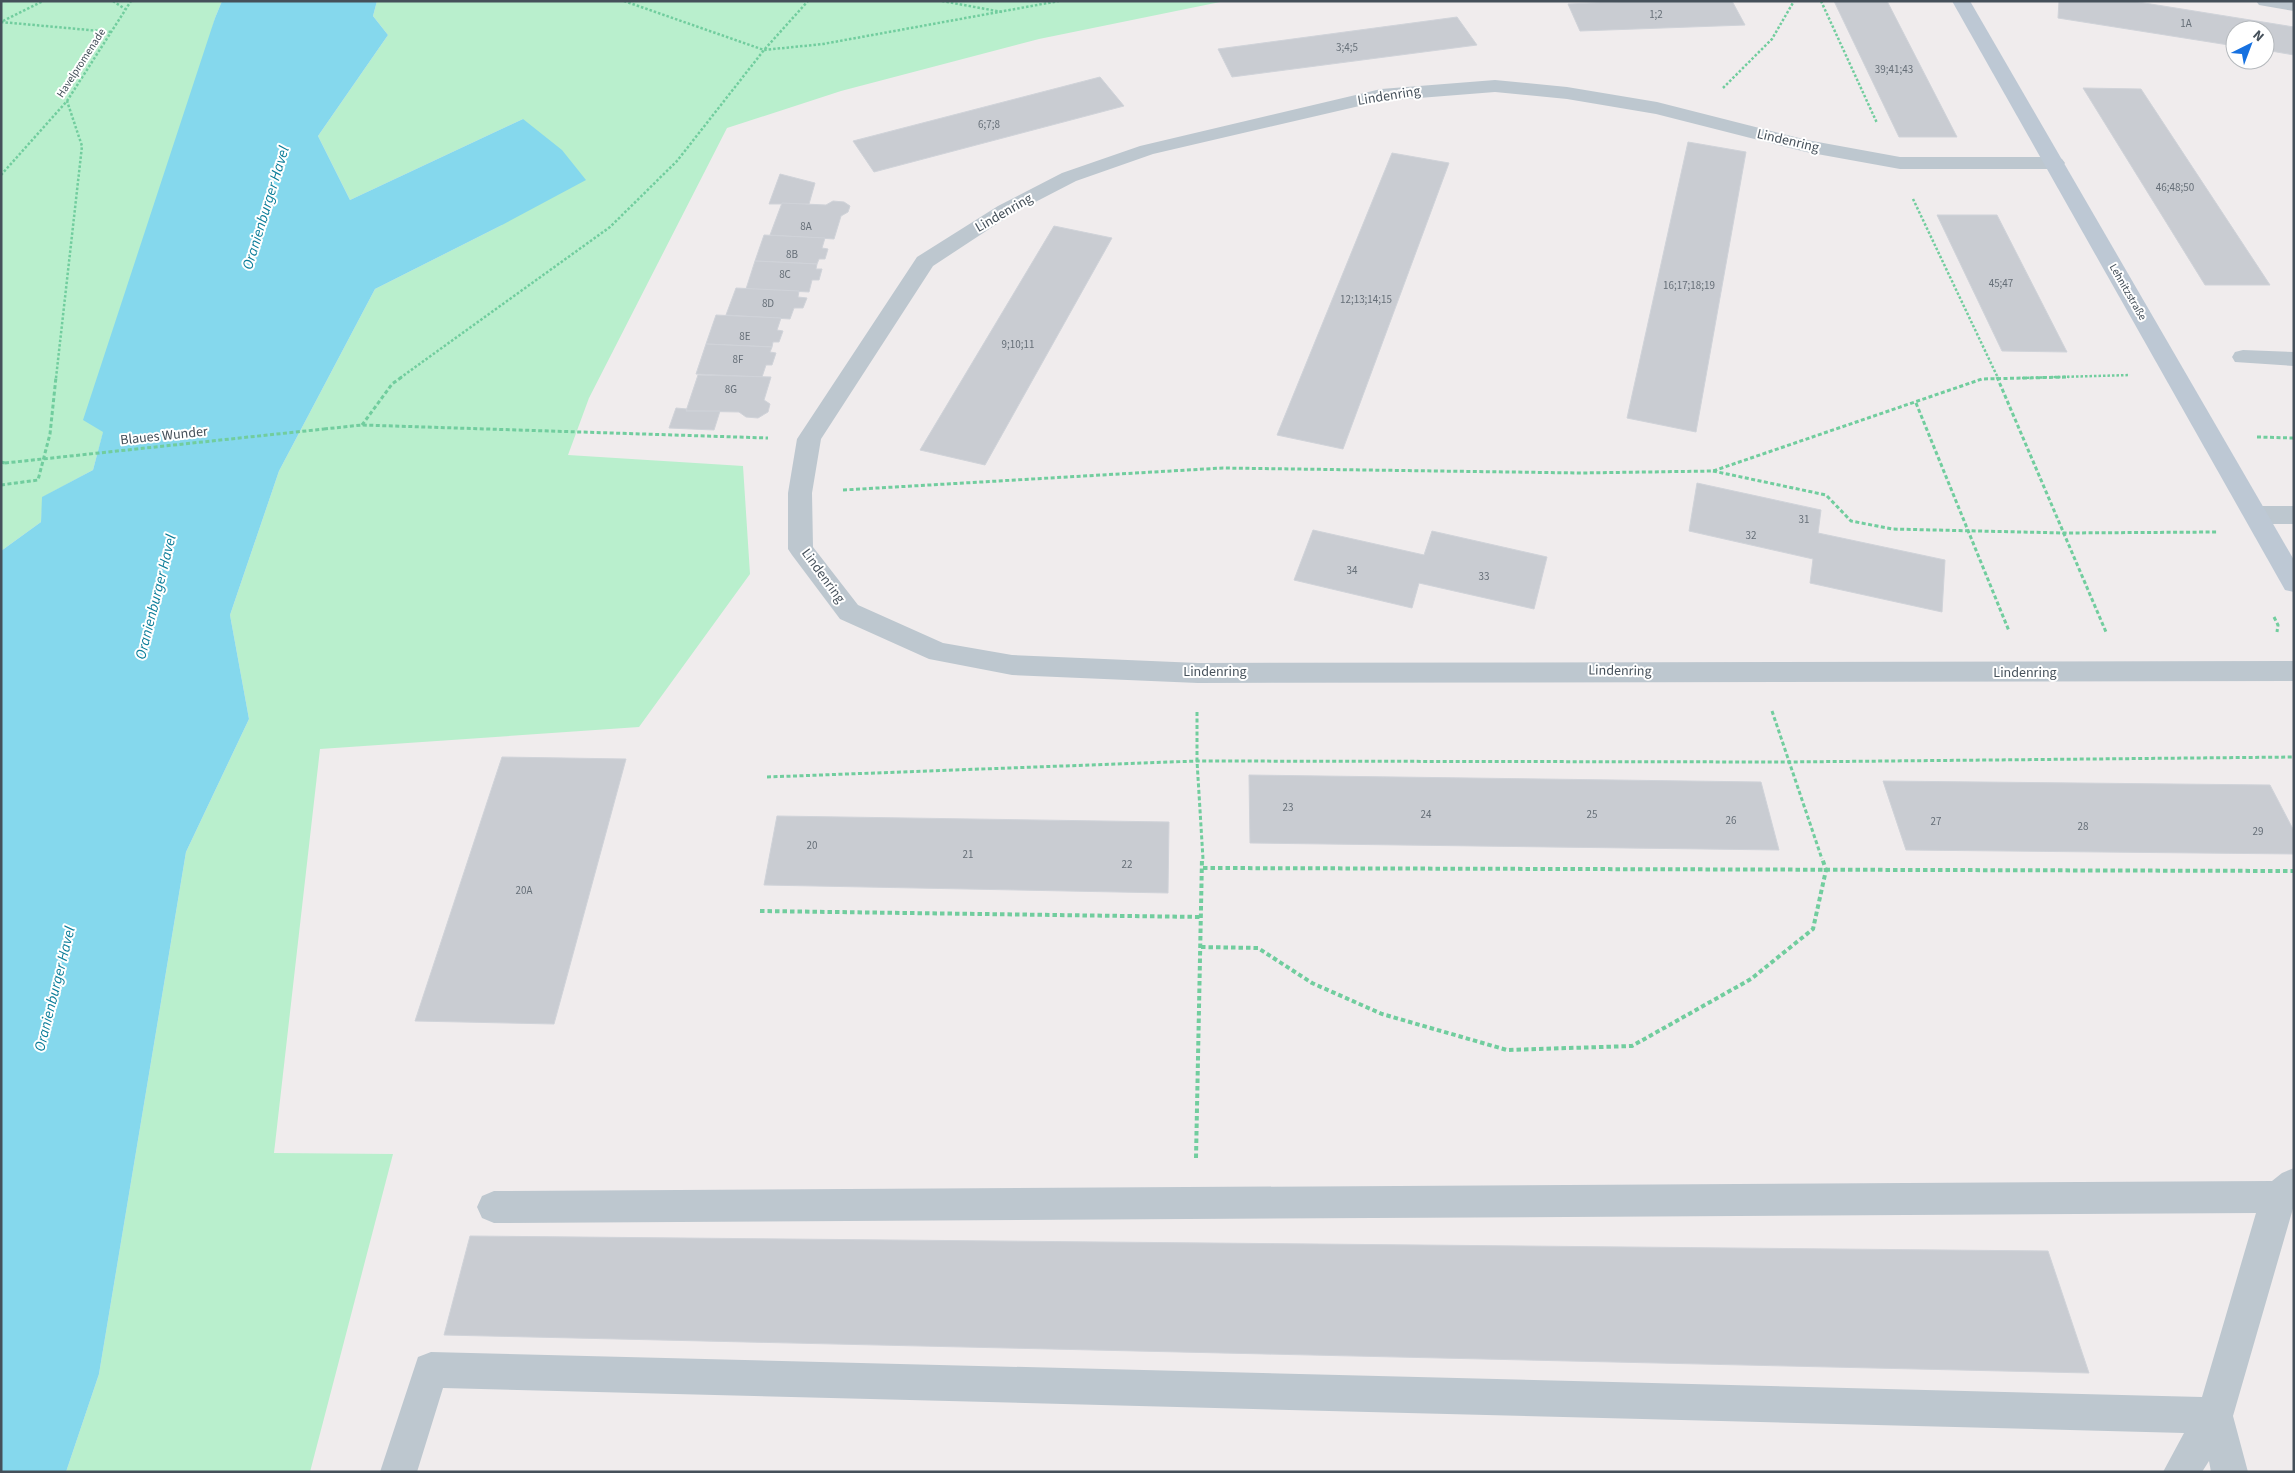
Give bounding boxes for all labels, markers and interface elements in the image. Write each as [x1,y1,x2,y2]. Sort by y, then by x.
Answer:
house number: 1;2 [1649,7,1663,22]
house number: 1A [2180,16,2192,31]
north arrow [2225,20,2275,70]
street label: Havelpromenade [53,25,109,100]
text: N [2248,26,2268,47]
house number: 3;4;5 [1336,40,1358,55]
house number: 39;41;43 [1875,62,1913,77]
street label: Lindenring [1356,81,1422,111]
house number: 6;7;8 [978,117,1000,132]
street label: Lindenring [1755,124,1821,158]
water label: Oranienburger Havel [237,143,295,272]
house number: 46;48;50 [2156,180,2194,195]
street label: Lindenring [972,189,1036,237]
house number: 8A [800,219,812,234]
house number: 8B [786,247,798,262]
street label: Lehnitzstraße [2106,261,2150,323]
house number: 8C [779,267,791,282]
house number: 45;47 [1989,276,2013,291]
house number: 16;17;18;19 [1663,278,1715,293]
house number: 12;13;14;15 [1340,292,1392,307]
house number: 8D [762,296,774,311]
house number: 8E [739,329,751,344]
house number: 9;10;11 [1002,337,1034,352]
house number: 8F [733,352,744,367]
house number: 8G [725,382,737,397]
street label: Blaues Wunder [119,421,209,451]
house number: 31 [1799,512,1809,527]
house number: 32 [1746,528,1756,543]
water label: Oranienburger Havel [130,532,182,662]
street label: Lindenring [796,545,850,607]
house number: 34 [1347,563,1358,578]
house number: 33 [1479,569,1489,584]
street label: Lindenring [1588,660,1652,682]
street label: Lindenring [1183,662,1247,682]
street label: Lindenring [1993,663,2057,683]
house number: 23 [1283,800,1293,815]
house number: 24 [1421,807,1432,822]
house number: 25 [1587,807,1597,822]
house number: 26 [1726,813,1737,828]
house number: 27 [1931,814,1941,829]
house number: 28 [2078,819,2089,834]
house number: 29 [2253,824,2263,839]
house number: 20 [807,838,817,853]
house number: 21 [963,847,973,862]
house number: 22 [1122,857,1132,872]
house number: 20A [516,883,532,898]
water label: Oranienburger Havel [29,924,81,1054]

